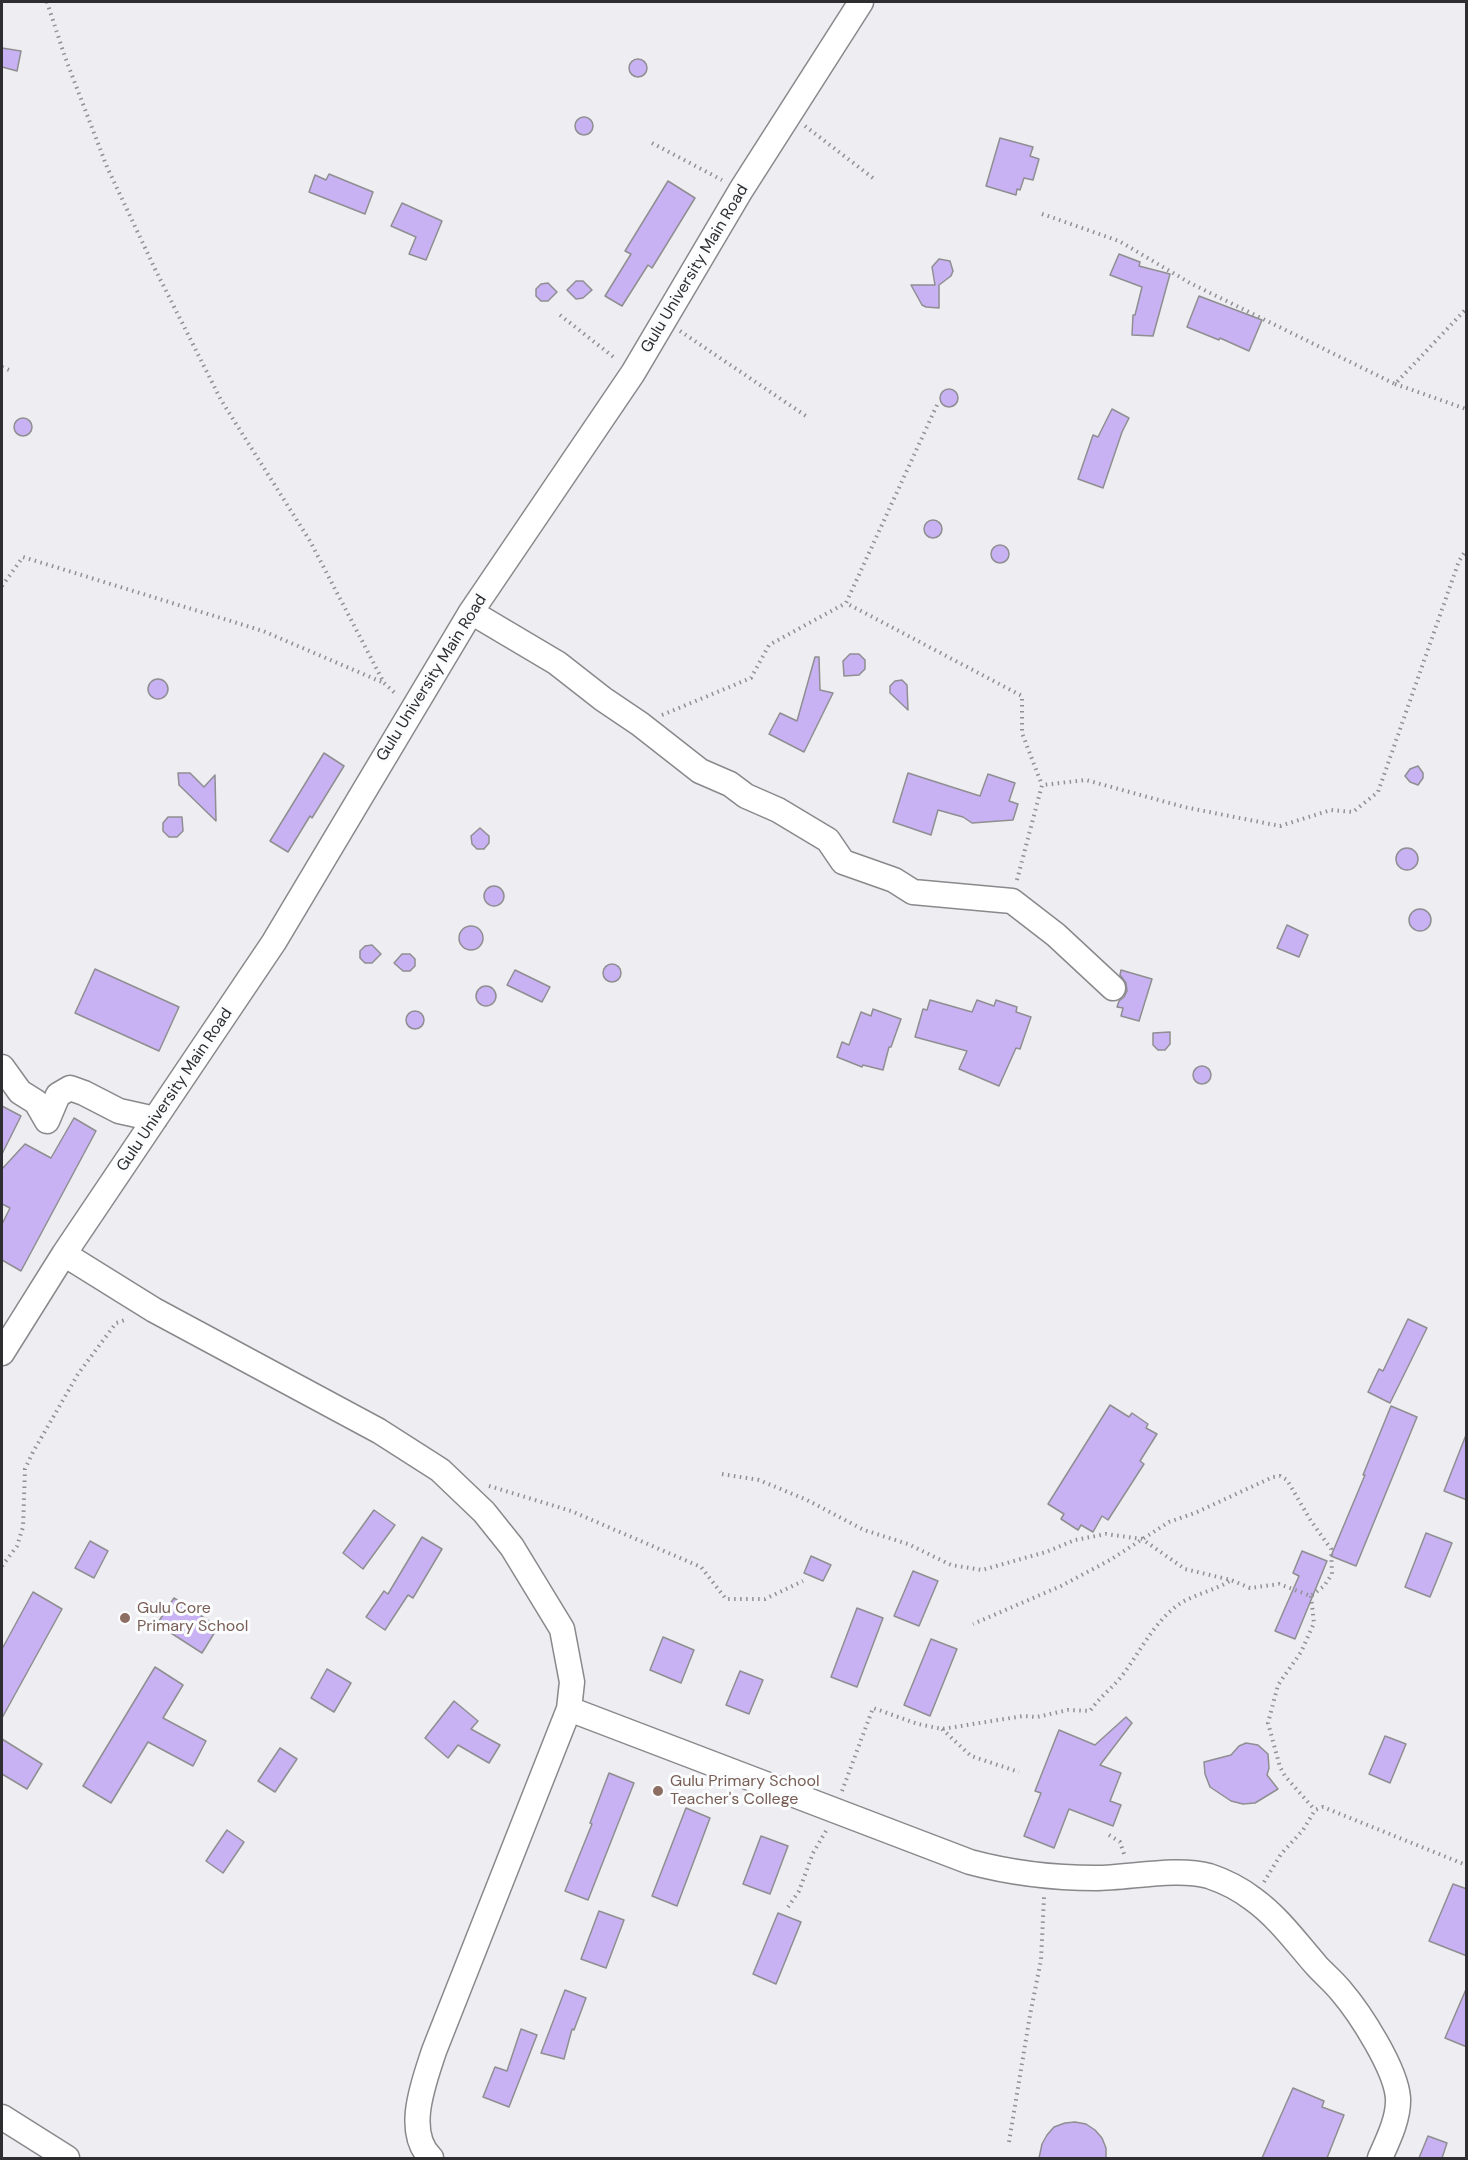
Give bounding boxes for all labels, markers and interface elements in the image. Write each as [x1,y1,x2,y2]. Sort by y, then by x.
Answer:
street label: Gulu University Main Road [637,181,753,357]
street label: Gulu University Main Road [373,591,491,765]
street label: Gulu University Main Road [113,1005,237,1175]
place label: Gulu Core Primary School [137,1599,248,1637]
marker: Gulu Core Primary School [118,1611,132,1625]
place label: Gulu Primary School Teacher's College [670,1772,820,1810]
marker: Gulu Primary School Teacher's College [651,1784,665,1798]

